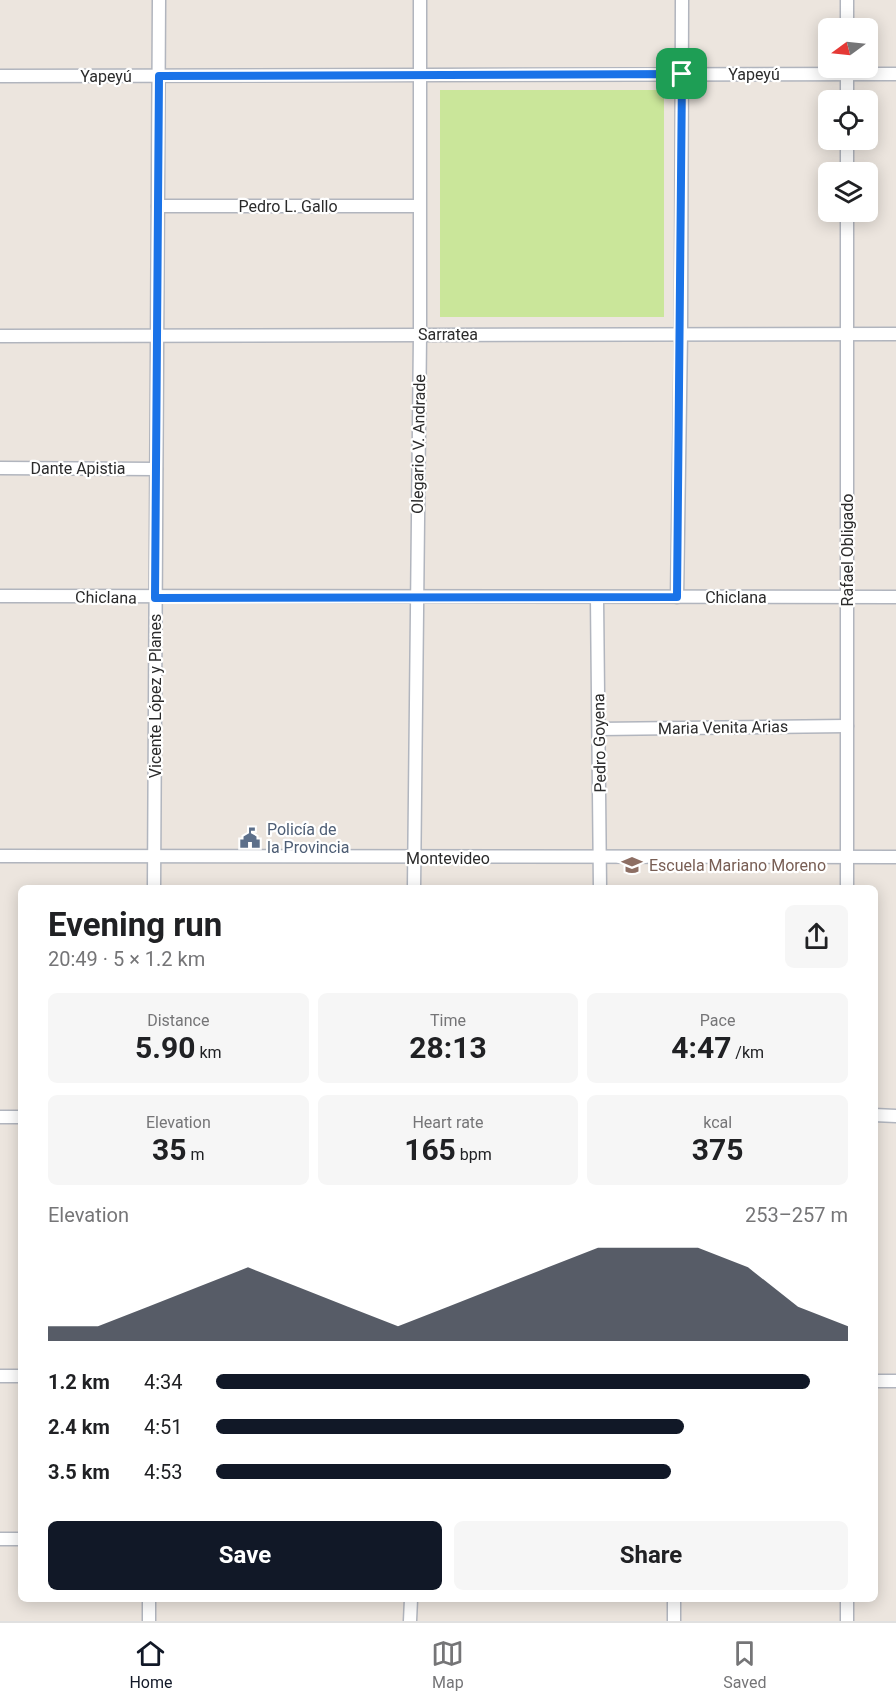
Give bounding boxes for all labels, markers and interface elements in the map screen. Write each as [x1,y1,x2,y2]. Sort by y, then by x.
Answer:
north arrow [818,18,878,78]
map controls [818,18,878,222]
pin [656,48,707,99]
icon: arrive [665,57,698,90]
street label: Yapeyú [728,65,780,84]
street label: Yapeyú [80,67,132,86]
button: locate [818,90,878,150]
button: layers [818,162,878,222]
street label: Pedro L. Gallo [238,197,338,216]
street label: Sarratea [418,325,478,344]
street label: Olegario V. Andrade [408,374,429,514]
street label: Dante Apistia [30,459,126,478]
street label: Rafael Obligado [838,494,857,606]
street label: Chiclana [75,587,137,608]
street label: Chiclana [705,588,767,607]
street label: Vicente López y Planes [146,614,165,778]
street label: Pedro Goyena [589,693,610,793]
street label: Maria Venita Arias [658,717,788,738]
place label: Policía de la Provincia [267,820,349,857]
public building icon: Policía de la Provincia [238,826,262,850]
street label: Montevideo [406,849,490,868]
school or university icon: Escuela Mariano Moreno [620,853,644,877]
place label: Escuela Mariano Moreno [649,856,826,875]
text: Evening run [48,905,222,944]
button: share [785,905,848,968]
text: 20:49 · 5 × 1.2 km [48,947,205,971]
text: Distance [147,1011,209,1030]
text: Time [430,1011,466,1030]
text: Pace [700,1011,735,1030]
text: 5.90 [135,1030,195,1065]
text: 28:13 [409,1030,487,1065]
text: 4:47 [671,1030,731,1065]
text: km [195,1043,222,1062]
text: /km [731,1043,764,1062]
text: Elevation [146,1113,211,1132]
text: Heart rate [412,1113,484,1132]
text: kcal [703,1113,732,1132]
text: 35 [152,1132,187,1167]
text: 165 [404,1132,456,1167]
text: 375 [692,1132,743,1167]
text: m [187,1145,205,1164]
text: bpm [456,1145,492,1164]
text: Elevation [48,1203,129,1227]
text: 253–257 m [745,1203,848,1227]
text: 1.2 km [48,1370,110,1394]
text: 4:34 [144,1370,183,1394]
text: 2.4 km [48,1415,110,1439]
text: 4:51 [144,1415,183,1439]
text: 3.5 km [48,1460,110,1484]
text: 4:53 [144,1460,183,1484]
button: Save [48,1521,442,1590]
button: Share [454,1521,848,1590]
tab: Home [129,1637,173,1692]
tab: Map [431,1637,464,1692]
tab: Saved [723,1637,767,1692]

